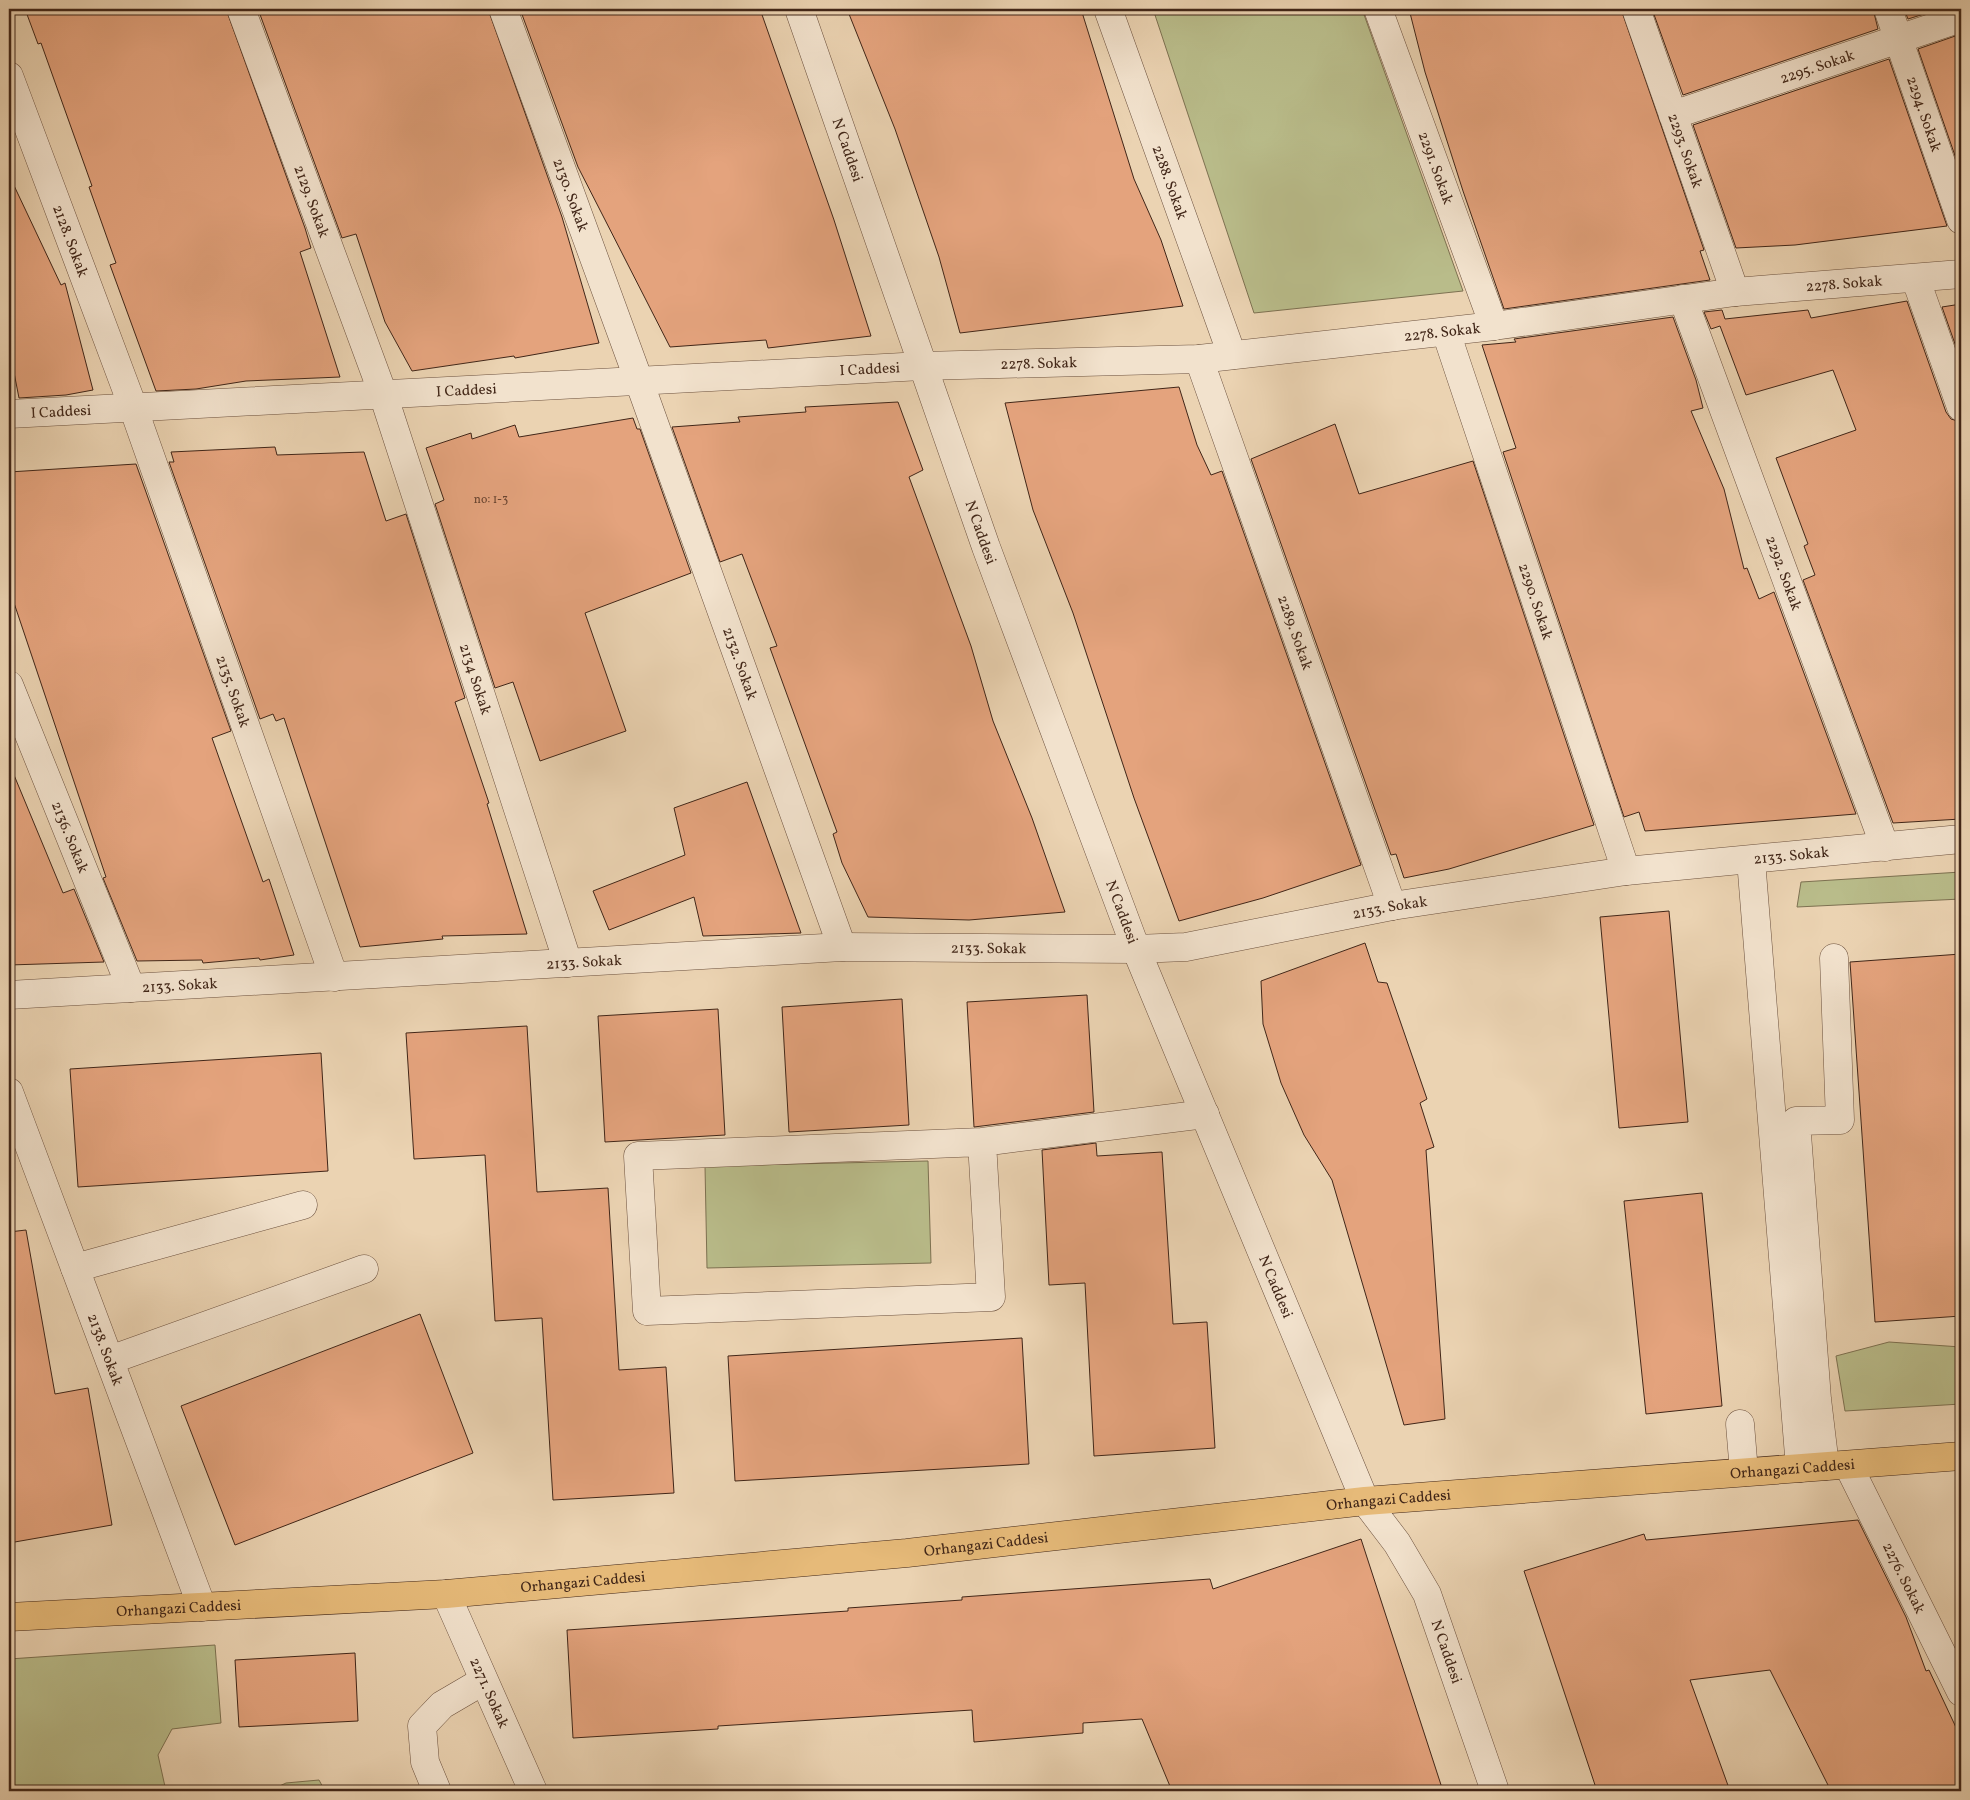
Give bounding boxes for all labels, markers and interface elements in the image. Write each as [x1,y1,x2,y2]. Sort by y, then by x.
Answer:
street label: 2295. Sokak [1778,46,1858,90]
street label: 2294. Sokak [1900,74,1946,155]
street label: 2293. Sokak [1661,111,1707,191]
street label: N Caddesi [826,115,867,185]
street label: 2291. Sokak [1412,129,1458,208]
street label: 2288. Sokak [1146,142,1192,223]
street label: 2130. Sokak [547,156,593,235]
street label: 2129. Sokak [288,163,334,241]
street label: 2128. Sokak [46,202,93,281]
street label: 2278. Sokak [1805,271,1883,298]
street label: 2278. Sokak [1403,319,1482,348]
street label: 2278. Sokak [1000,353,1077,376]
street label: I Caddesi [839,358,901,382]
street label: I Caddesi [436,379,497,404]
street label: I Caddesi [30,401,92,425]
house number: no: 1-3 [474,492,508,508]
street label: N Caddesi [959,498,1001,568]
street label: 2292. Sokak [1759,533,1806,614]
street label: 2290. Sokak [1512,561,1557,643]
street label: 2289. Sokak [1271,593,1317,673]
street label: 2132. Sokak [716,624,762,703]
street label: 2134 Sokak [453,641,496,718]
street label: 2135. Sokak [209,653,254,731]
street label: 2136. Sokak [45,799,93,877]
street label: 2133. Sokak [1753,843,1830,871]
street label: N Caddesi [1099,878,1142,947]
street label: 2133. Sokak [1351,892,1429,926]
street label: 2133. Sokak [951,939,1027,960]
street label: 2133. Sokak [546,951,623,976]
street label: 2133. Sokak [141,974,218,999]
street label: N Caddesi [1252,1252,1297,1322]
street label: 2138. Sokak [81,1311,127,1389]
street label: Orhangazi Caddesi [1729,1455,1856,1485]
street label: Orhangazi Caddesi [1325,1486,1452,1517]
street label: Orhangazi Caddesi [923,1528,1050,1563]
street label: 2276. Sokak [1876,1539,1929,1618]
street label: Orhangazi Caddesi [520,1567,646,1599]
street label: Orhangazi Caddesi [116,1596,242,1623]
street label: N Caddesi [1425,1617,1466,1687]
street label: 2271. Sokak [463,1655,513,1732]

